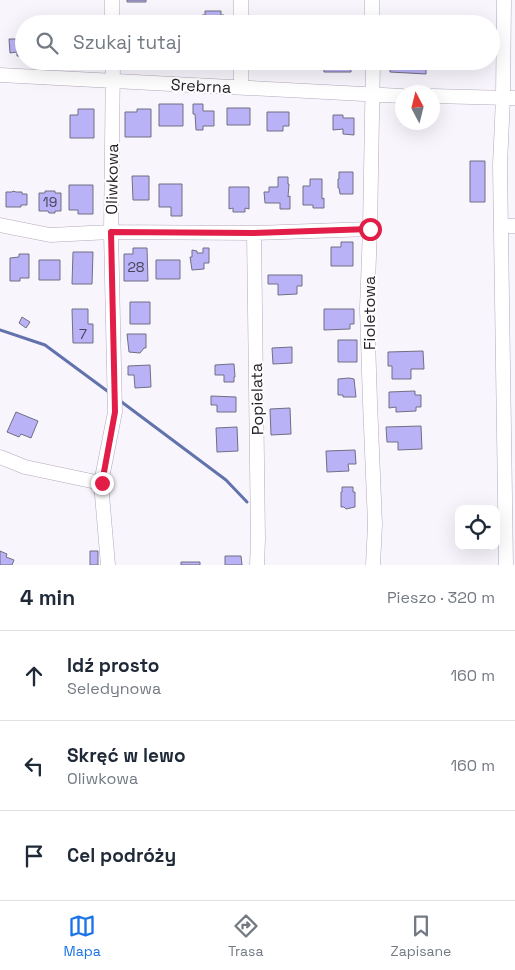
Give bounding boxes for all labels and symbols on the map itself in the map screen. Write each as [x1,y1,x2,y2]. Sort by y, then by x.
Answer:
street label: Srebrna [170,74,232,98]
north arrow [395,85,440,130]
street label: Oliwkowa [101,143,123,215]
house number: 19 [43,193,57,211]
route start [359,218,382,241]
house number: 28 [127,258,145,276]
street label: Fioletowa [359,276,380,350]
house number: 7 [79,325,87,343]
street label: Popielata [246,363,268,435]
route end [91,472,114,495]

